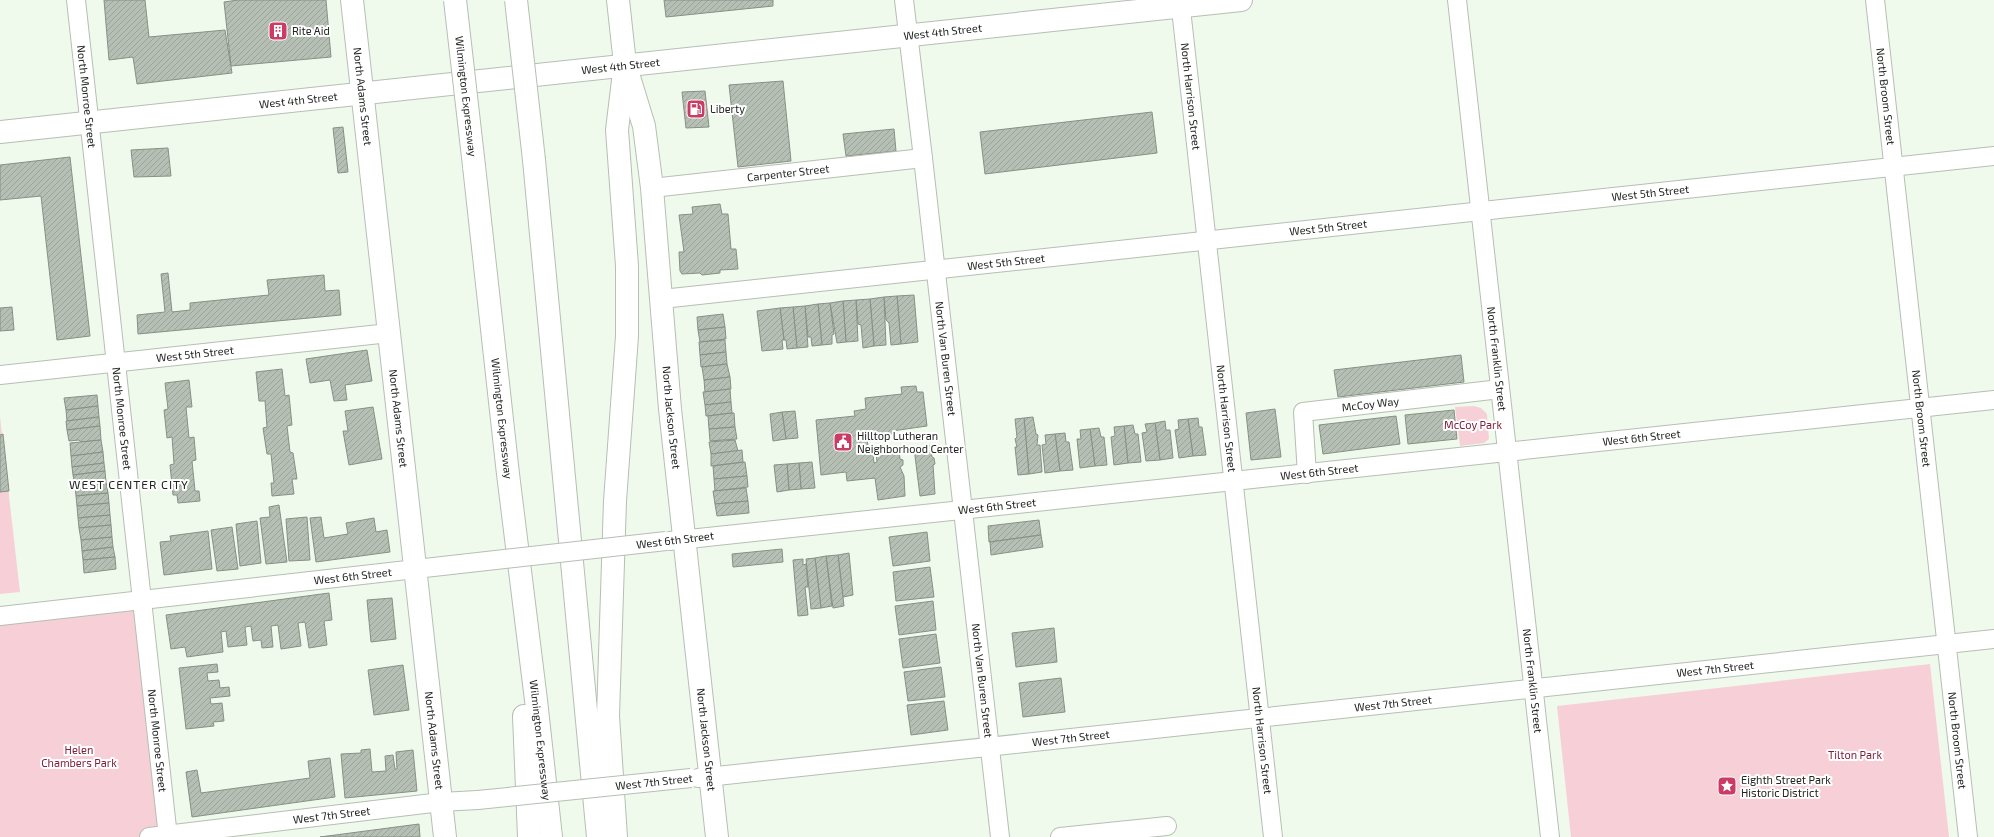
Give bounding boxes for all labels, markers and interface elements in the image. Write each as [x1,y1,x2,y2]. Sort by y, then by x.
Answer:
building icon: Rite Aid [267,20,289,42]
street label: West 4th Street [903,21,983,42]
place label: Rite Aid [292,24,330,37]
street label: Wilmington Expressway [453,35,480,158]
street label: North Harrison Street [1179,42,1204,151]
street label: North Monroe Street [75,44,99,148]
street label: North Adams Street [351,47,375,146]
street label: North Broom Street [1874,47,1898,146]
street label: West 4th Street [581,55,660,76]
street label: West 4th Street [258,89,338,110]
fuel station icon: Liberty [685,98,707,120]
place label: Liberty [710,102,745,115]
street label: Carpenter Street [746,161,830,183]
street label: West 5th Street [1611,182,1690,203]
street label: West 5th Street [1289,216,1368,238]
street label: West 5th Street [966,251,1045,272]
street label: North Van Buren Street [933,300,959,417]
street label: North Franklin Street [1485,306,1510,412]
street label: West 5th Street [155,343,234,364]
street label: Wilmington Expressway [489,357,516,480]
street label: North Harrison Street [1215,364,1239,473]
street label: North Jackson Street [661,365,684,470]
street label: North Monroe Street [110,366,135,471]
street label: North Adams Street [387,369,411,468]
street label: North Broom Street [1910,369,1934,468]
street label: McCoy Way [1341,394,1400,413]
park label: McCoy Park [1444,418,1502,431]
street label: West 6th Street [1602,426,1681,448]
place label: Hilltop Lutheran Neighborhood Center [857,429,964,455]
public building icon: Hilltop Lutheran Neighborhood Center [832,431,854,453]
street label: West 6th Street [1280,461,1359,482]
district label: WEST CENTER CITY [69,477,189,491]
street label: West 6th Street [957,495,1037,516]
street label: West 6th Street [635,528,715,551]
street label: West 6th Street [313,565,392,587]
street label: North Van Buren Street [970,622,996,739]
street label: North Franklin Street [1521,628,1545,734]
street label: West 7th Street [1676,658,1754,679]
street label: Wilmington Expressway [528,679,554,801]
street label: North Harrison Street [1250,686,1275,795]
street label: North Jackson Street [695,687,719,792]
street label: North Monroe Street [146,688,170,793]
street label: North Adams Street [423,691,447,790]
street label: North Broom Street [1946,691,1970,790]
street label: West 7th Street [1354,692,1432,714]
street label: West 7th Street [1031,727,1110,748]
park label: Helen Chambers Park [41,743,117,769]
park label: Tilton Park [1828,748,1882,761]
street label: West 7th Street [615,771,693,792]
place label: Eighth Street Park Historic District [1741,773,1831,799]
place icon: Eighth Street Park Historic District [1716,775,1738,797]
street label: West 7th Street [292,804,371,826]

